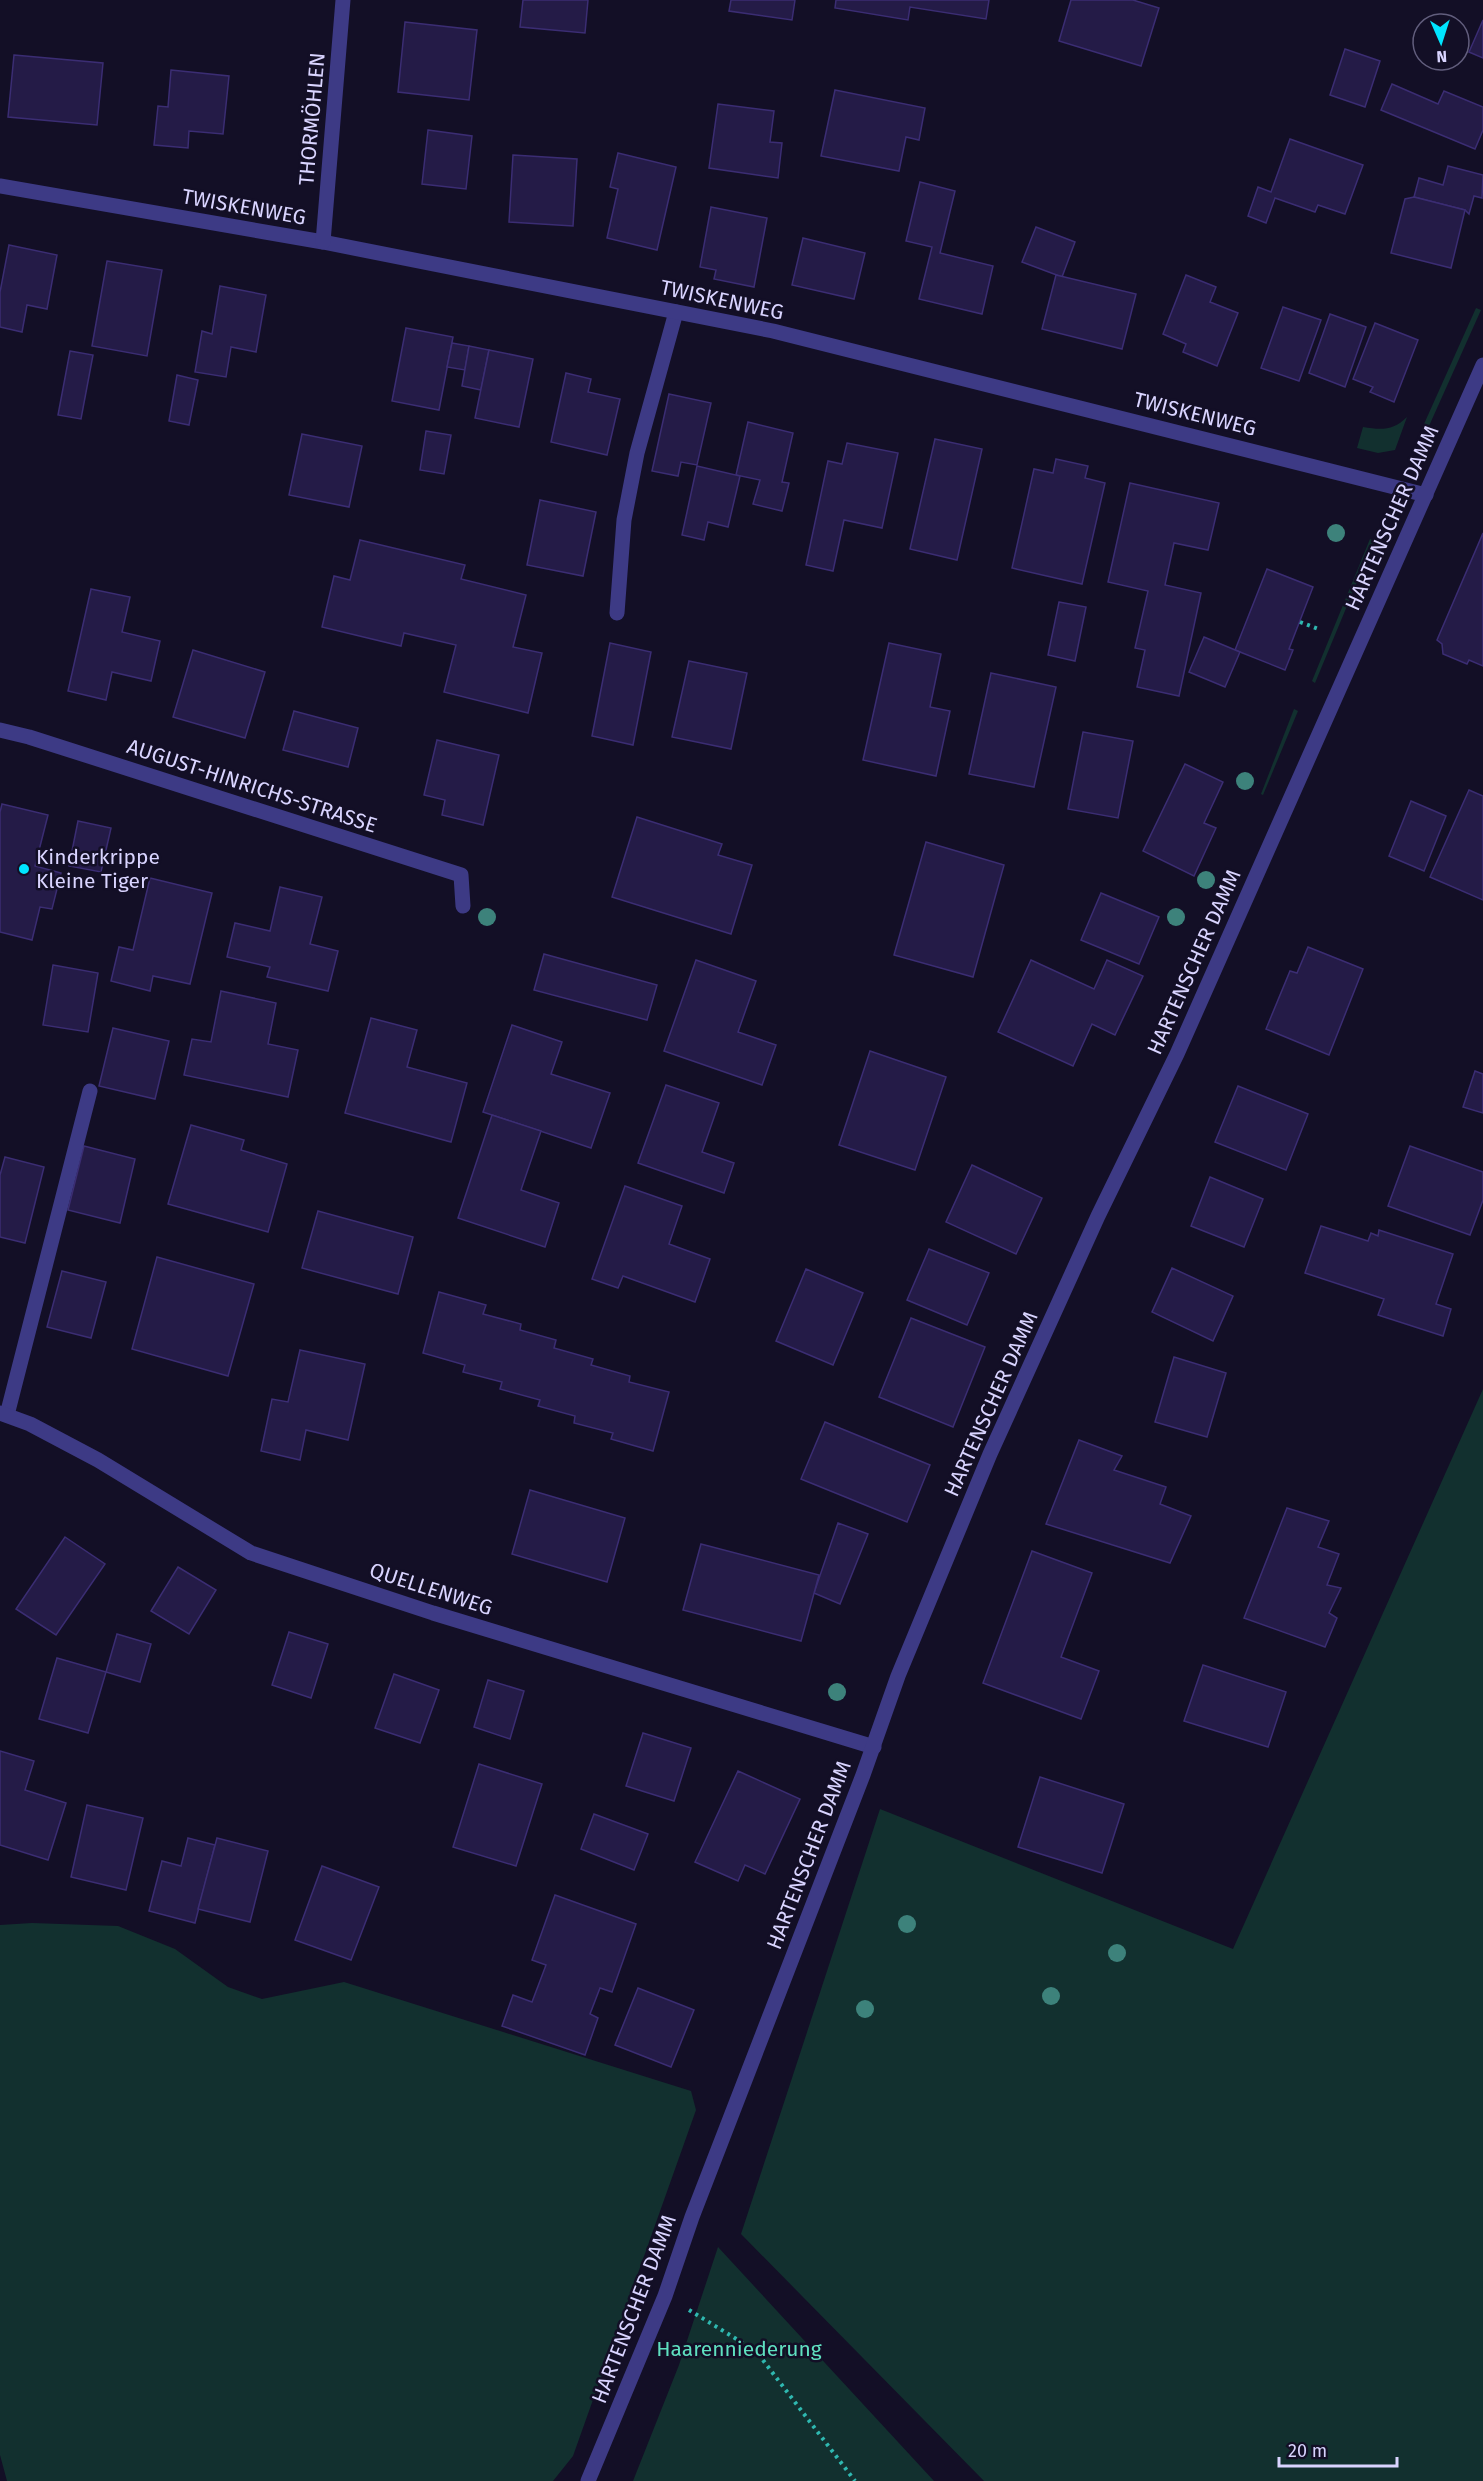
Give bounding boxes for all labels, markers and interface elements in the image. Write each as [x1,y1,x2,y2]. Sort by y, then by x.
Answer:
north arrow [1411,12,1471,72]
text: N [1436,47,1448,66]
street label: THORMÖHLEN [293,51,331,187]
street label: TWISKENWEG [180,183,308,231]
street label: TWISKENWEG [658,274,786,326]
street label: TWISKENWEG [1131,386,1259,442]
street label: HARTENSCHER DAMM [1339,421,1445,615]
street label: AUGUST-HINRICHS-STRASSE [124,733,380,839]
place label: Kinderkrippe Kleine Tiger [36,844,160,894]
marker: Kinderkrippe Kleine Tiger [17,862,31,876]
street label: HARTENSCHER DAMM [1141,865,1247,1059]
street label: HARTENSCHER DAMM [938,1307,1044,1501]
street label: QUELLENWEG [366,1557,496,1621]
street label: HARTENSCHER DAMM [761,1757,857,1953]
street label: HARTENSCHER DAMM [586,2211,682,2407]
park label: Haarenniederung [656,2336,822,2362]
scale bar [1279,2430,1398,2468]
text: 20 m [1288,2440,1327,2462]

